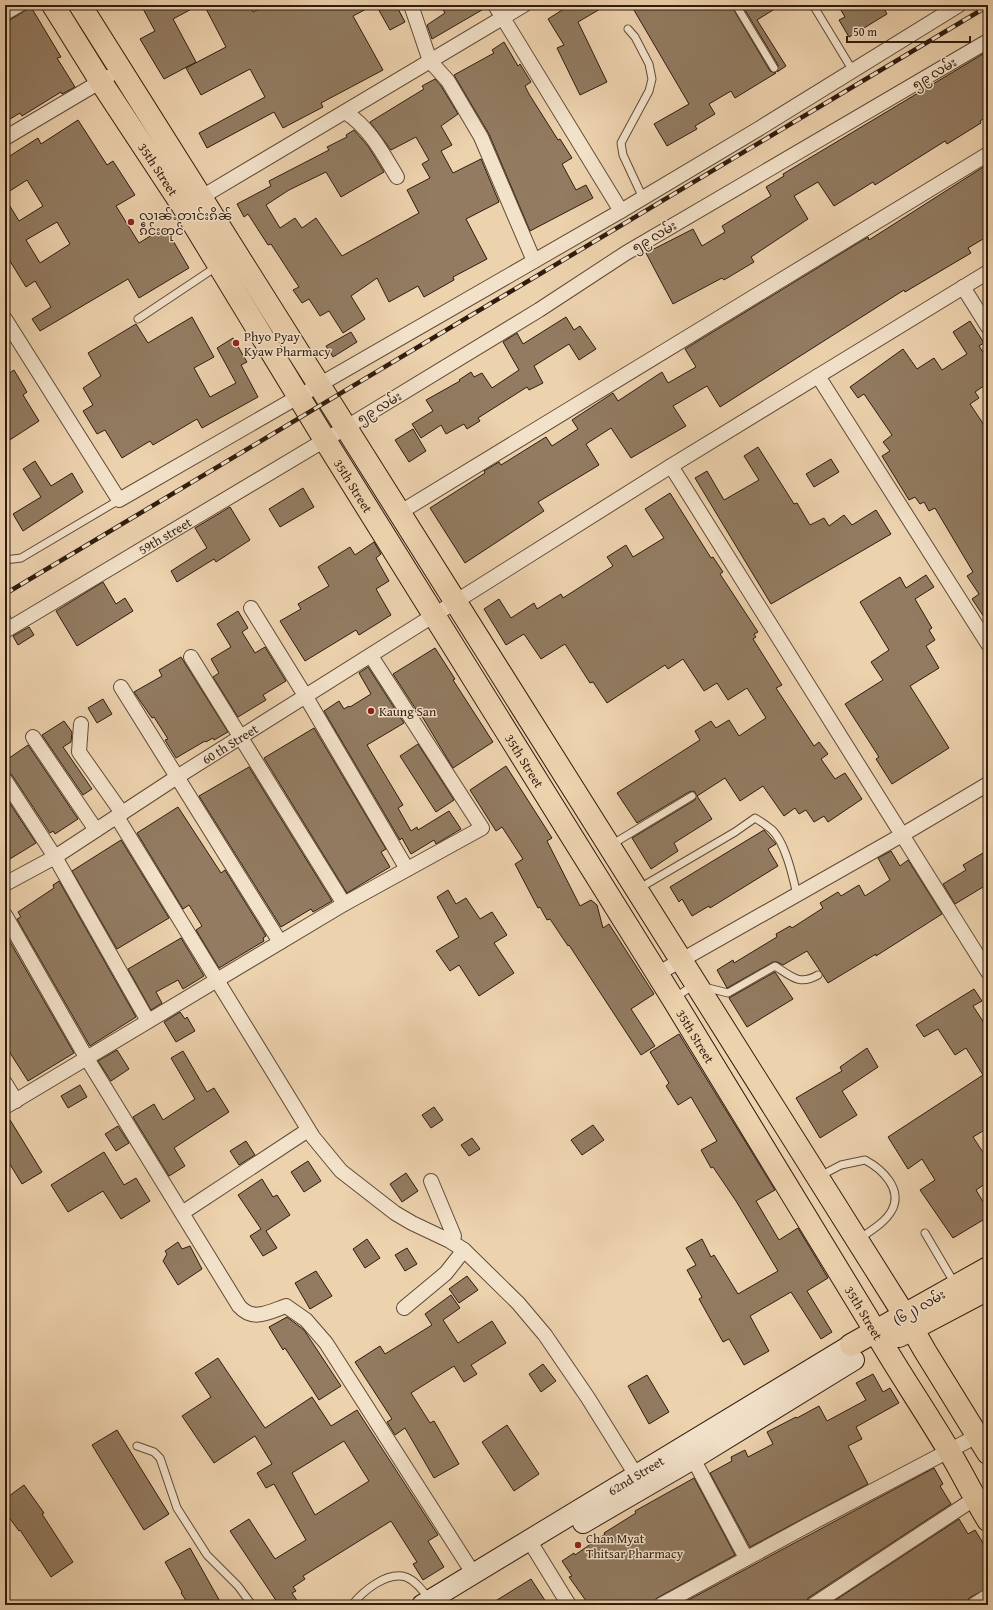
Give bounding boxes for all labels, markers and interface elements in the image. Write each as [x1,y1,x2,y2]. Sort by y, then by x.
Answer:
scale bar [847,18,970,44]
text: 50 m [853,23,877,40]
street label: ၅၉ လမ်း [908,53,961,95]
street label: 35th Street [133,139,183,200]
place label: လၢၼ်ႉတၢင်းၵိၼ် ၵဵင်းတုင် [139,206,232,241]
street label: ၅၉ လမ်း [628,216,681,258]
marker: လၢၼ်ႉတၢင်းၵိၼ် ၵဵင်းတုင် [126,217,136,227]
place label: Phyo Pyay Kyaw Pharmacy [244,327,331,361]
marker: Phyo Pyay Kyaw Pharmacy [231,338,241,348]
street label: ၅၉ လမ်း [353,387,406,429]
street label: 35th Street [329,455,377,517]
street label: 59th street [135,513,196,559]
place label: Kaung San [379,702,437,721]
marker: Kaung San [366,706,376,716]
street label: 60 th Street [198,719,262,769]
street label: 35th Street [500,730,548,792]
street label: 35th Street [671,1006,719,1067]
street label: 35th Street [840,1282,887,1344]
street label: (၆၂) လမ်း [890,1285,949,1331]
street label: 62nd Street [604,1451,668,1500]
place label: Chan Myat Thitsar Pharmacy [586,1529,684,1563]
marker: Chan Myat Thitsar Pharmacy [573,1540,583,1550]

